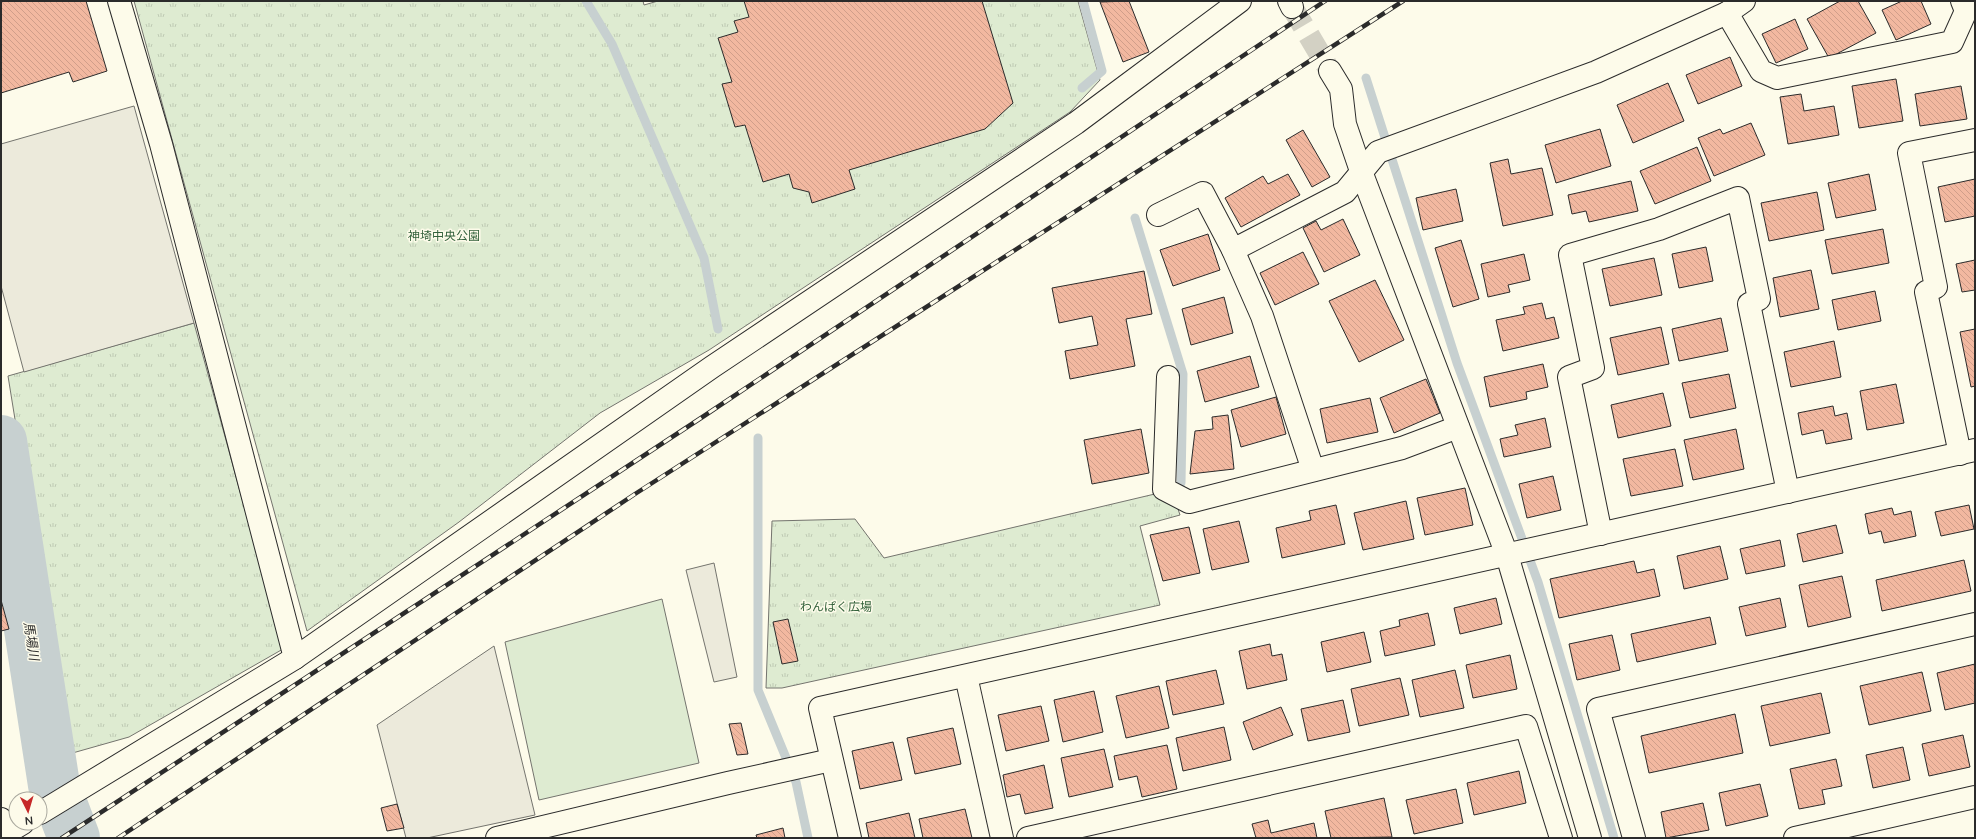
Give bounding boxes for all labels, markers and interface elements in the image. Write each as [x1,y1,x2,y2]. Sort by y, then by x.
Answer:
park label: 神埼中央公園 [408,228,480,243]
park label: わんぱく広場 [800,599,872,614]
water label: 馬場川 [21,620,43,663]
north arrow [8,791,48,831]
text: N [24,814,34,828]

